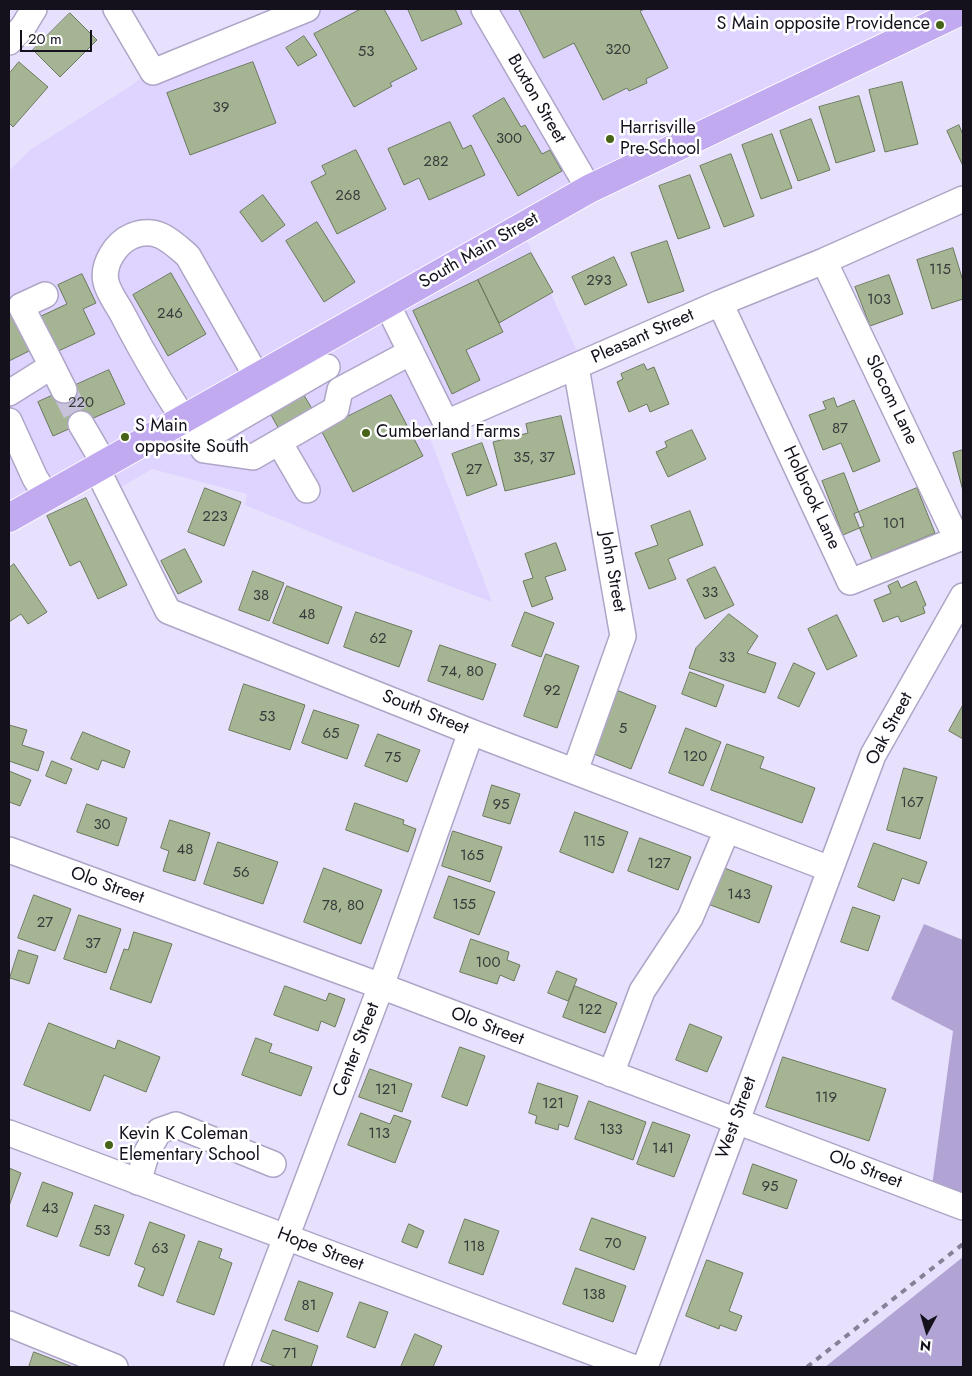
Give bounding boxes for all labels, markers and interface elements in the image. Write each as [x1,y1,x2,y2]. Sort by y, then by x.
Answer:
place label: S Main opposite Providence [716,14,930,36]
marker: S Main opposite Providence [934,19,946,31]
scale bar [22,20,95,52]
text: 20 m [28,28,62,50]
house number: 320 [605,41,631,59]
house number: 53 [358,43,374,61]
street label: Buxton Street [502,51,570,147]
house number: 39 [213,99,229,117]
place label: Harrisville Pre-School [620,118,700,160]
house number: 300 [496,130,522,148]
marker: Harrisville Pre-School [604,133,616,145]
house number: 282 [423,153,449,171]
house number: 268 [335,187,361,205]
street label: South Main Street [416,208,542,294]
house number: 115 [929,261,951,279]
house number: 293 [586,272,612,290]
house number: 103 [867,291,891,309]
house number: 246 [157,305,183,323]
street label: Pleasant Street [588,305,698,369]
street label: Slocom Lane [860,352,922,448]
house number: 220 [68,394,94,412]
place label: S Main opposite South [135,416,249,458]
house number: 87 [832,420,848,438]
place label: Cumberland Farms [376,422,520,444]
marker: Cumberland Farms [360,427,372,439]
marker: S Main opposite South [119,431,131,443]
street label: Holbrook Lane [778,443,844,553]
house number: 35, 37 [513,449,555,467]
house number: 27 [466,461,482,479]
house number: 223 [202,508,228,526]
house number: 101 [883,515,905,533]
street label: John Street [594,530,630,614]
house number: 33 [702,584,718,602]
house number: 38 [253,587,269,605]
house number: 48 [299,606,315,624]
house number: 62 [369,630,387,648]
house number: 33 [719,649,735,667]
house number: 74, 80 [441,663,483,681]
house number: 92 [543,682,561,700]
street label: South Street [379,686,471,740]
street label: Oak Street [862,689,918,769]
house number: 53 [259,708,275,726]
house number: 5 [619,720,627,738]
house number: 65 [322,725,340,743]
house number: 120 [683,748,707,766]
house number: 75 [385,749,401,767]
house number: 167 [900,794,924,812]
house number: 95 [492,796,510,814]
house number: 30 [93,816,111,834]
house number: 115 [583,833,605,851]
house number: 48 [177,841,193,859]
house number: 165 [460,847,484,865]
house number: 127 [647,855,671,873]
street label: Olo Street [67,863,147,909]
house number: 56 [232,864,250,882]
house number: 143 [727,886,751,904]
house number: 155 [452,896,476,914]
house number: 78, 80 [322,897,364,915]
house number: 27 [37,914,53,932]
house number: 37 [85,935,101,953]
house number: 100 [476,954,500,972]
street label: Center Street [329,1000,385,1100]
house number: 122 [578,1001,602,1019]
street label: Olo Street [447,1003,527,1051]
street label: West Street [712,1074,762,1162]
house number: 121 [375,1081,397,1099]
house number: 119 [815,1089,837,1107]
house number: 121 [542,1095,564,1113]
house number: 133 [599,1121,623,1139]
place label: Kevin K Coleman Elementary School [119,1124,260,1166]
house number: 113 [368,1125,390,1143]
marker: Kevin K Coleman Elementary School [103,1139,115,1151]
house number: 141 [652,1140,674,1158]
street label: Olo Street [825,1146,905,1194]
house number: 95 [761,1178,779,1196]
house number: 43 [42,1200,58,1218]
house number: 53 [94,1222,110,1240]
street label: Hope Street [274,1224,366,1276]
house number: 70 [605,1235,621,1253]
house number: 118 [463,1238,485,1256]
house number: 63 [152,1240,168,1258]
house number: 138 [582,1286,606,1304]
house number: 81 [302,1297,316,1315]
north arrow [902,1306,952,1356]
text: N [919,1335,932,1356]
house number: 71 [283,1345,297,1363]

